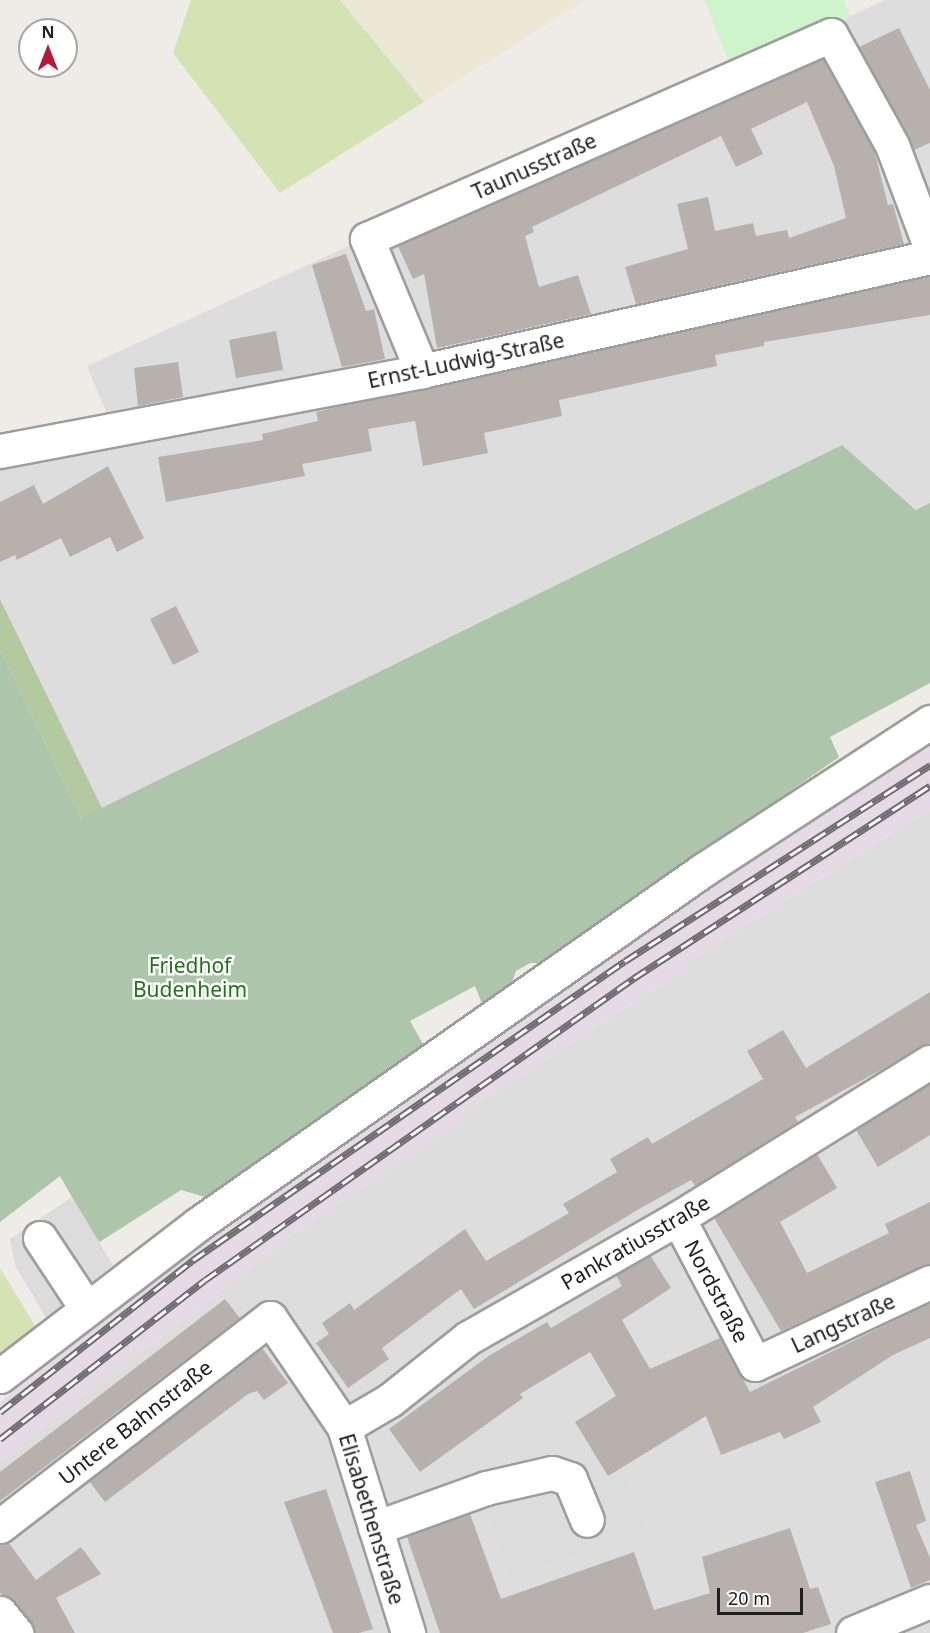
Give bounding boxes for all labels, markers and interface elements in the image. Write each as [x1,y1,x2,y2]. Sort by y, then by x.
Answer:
north arrow [18,18,78,78]
text: N [41,21,55,43]
street label: Taunusstraße [468,127,600,205]
street label: Ernst-Ludwig-Straße [365,327,567,393]
park label: Friedhof Budenheim [133,952,247,1002]
street label: Pankratiusstraße [556,1189,714,1295]
street label: Nordstraße [679,1235,755,1347]
street label: Langstraße [787,1288,899,1358]
street label: Untere Bahnstraße [53,1354,217,1490]
street label: Elisabethenstraße [334,1431,410,1607]
scale bar [720,1576,806,1614]
text: 20 m [728,1586,770,1610]

